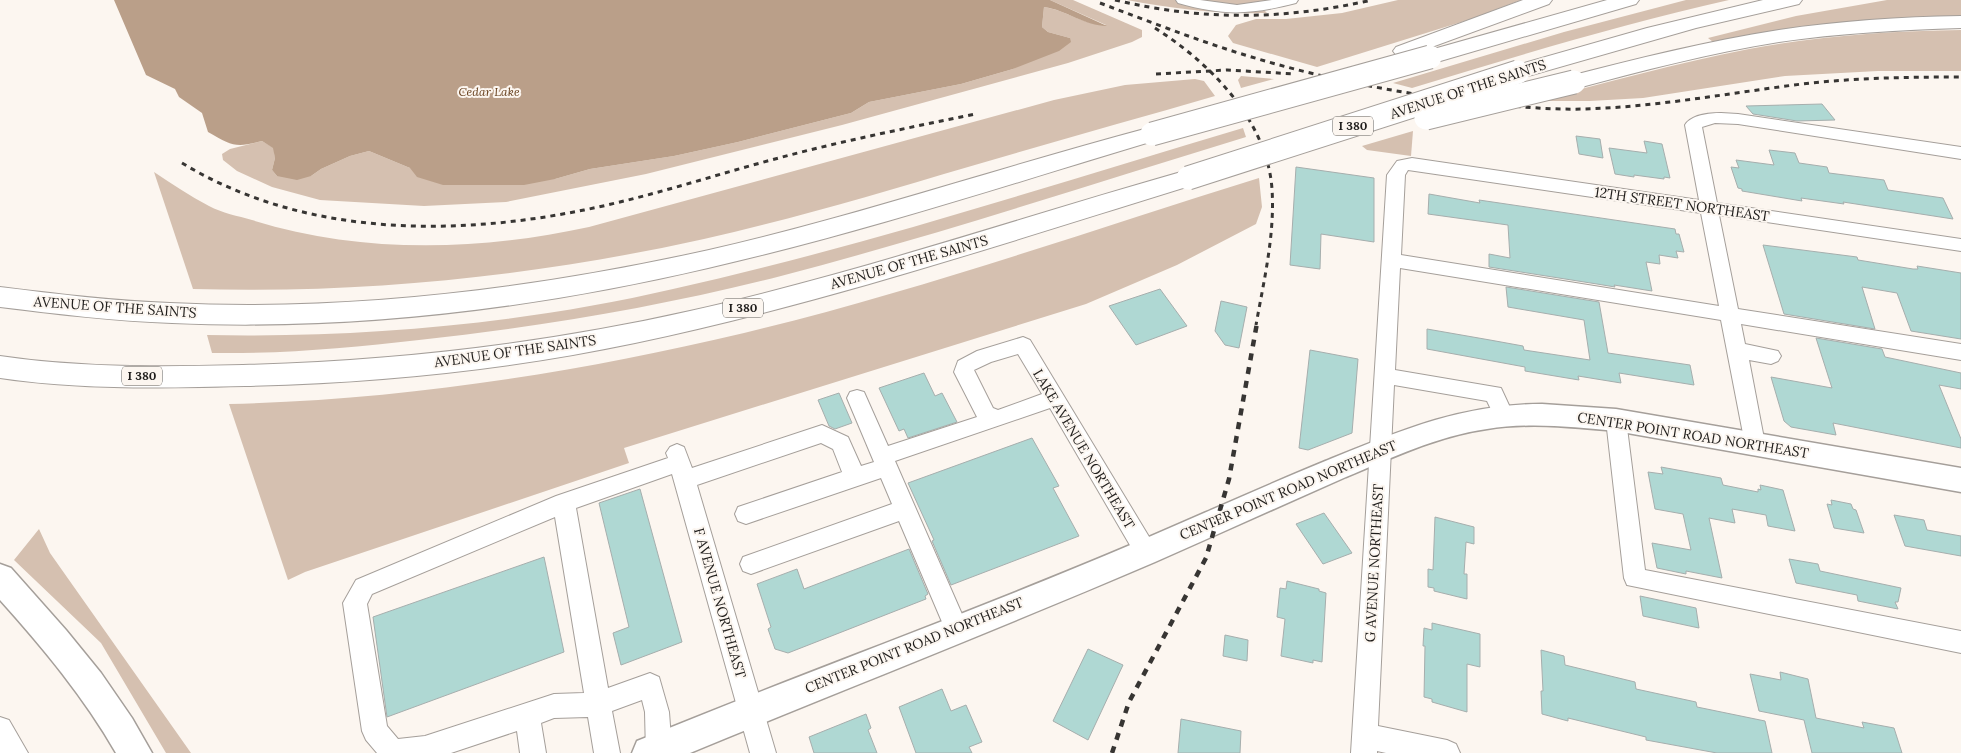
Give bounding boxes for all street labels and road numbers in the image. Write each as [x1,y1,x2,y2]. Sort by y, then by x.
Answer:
street label: AVENUE OF THE SAINTS [1387,55,1548,123]
road number: I 380 [1333,116,1373,136]
street label: 12TH STREET NORTHEAST [1593,183,1771,225]
street label: AVENUE OF THE SAINTS [827,231,990,293]
street label: AVENUE OF THE SAINTS [32,292,197,322]
road number: I 380 [723,298,763,318]
street label: AVENUE OF THE SAINTS [432,331,597,371]
road number: I 380 [122,366,162,386]
street label: LAKE AVENUE NORTHEAST [1029,366,1139,532]
street label: CENTER POINT ROAD NORTHEAST [1576,408,1810,462]
street label: CENTER POINT ROAD NORTHEAST [1177,436,1399,544]
street label: G AVENUE NORTHEAST [1361,483,1387,643]
street label: F AVENUE NORTHEAST [690,526,750,680]
street label: CENTER POINT ROAD NORTHEAST [802,593,1026,697]

